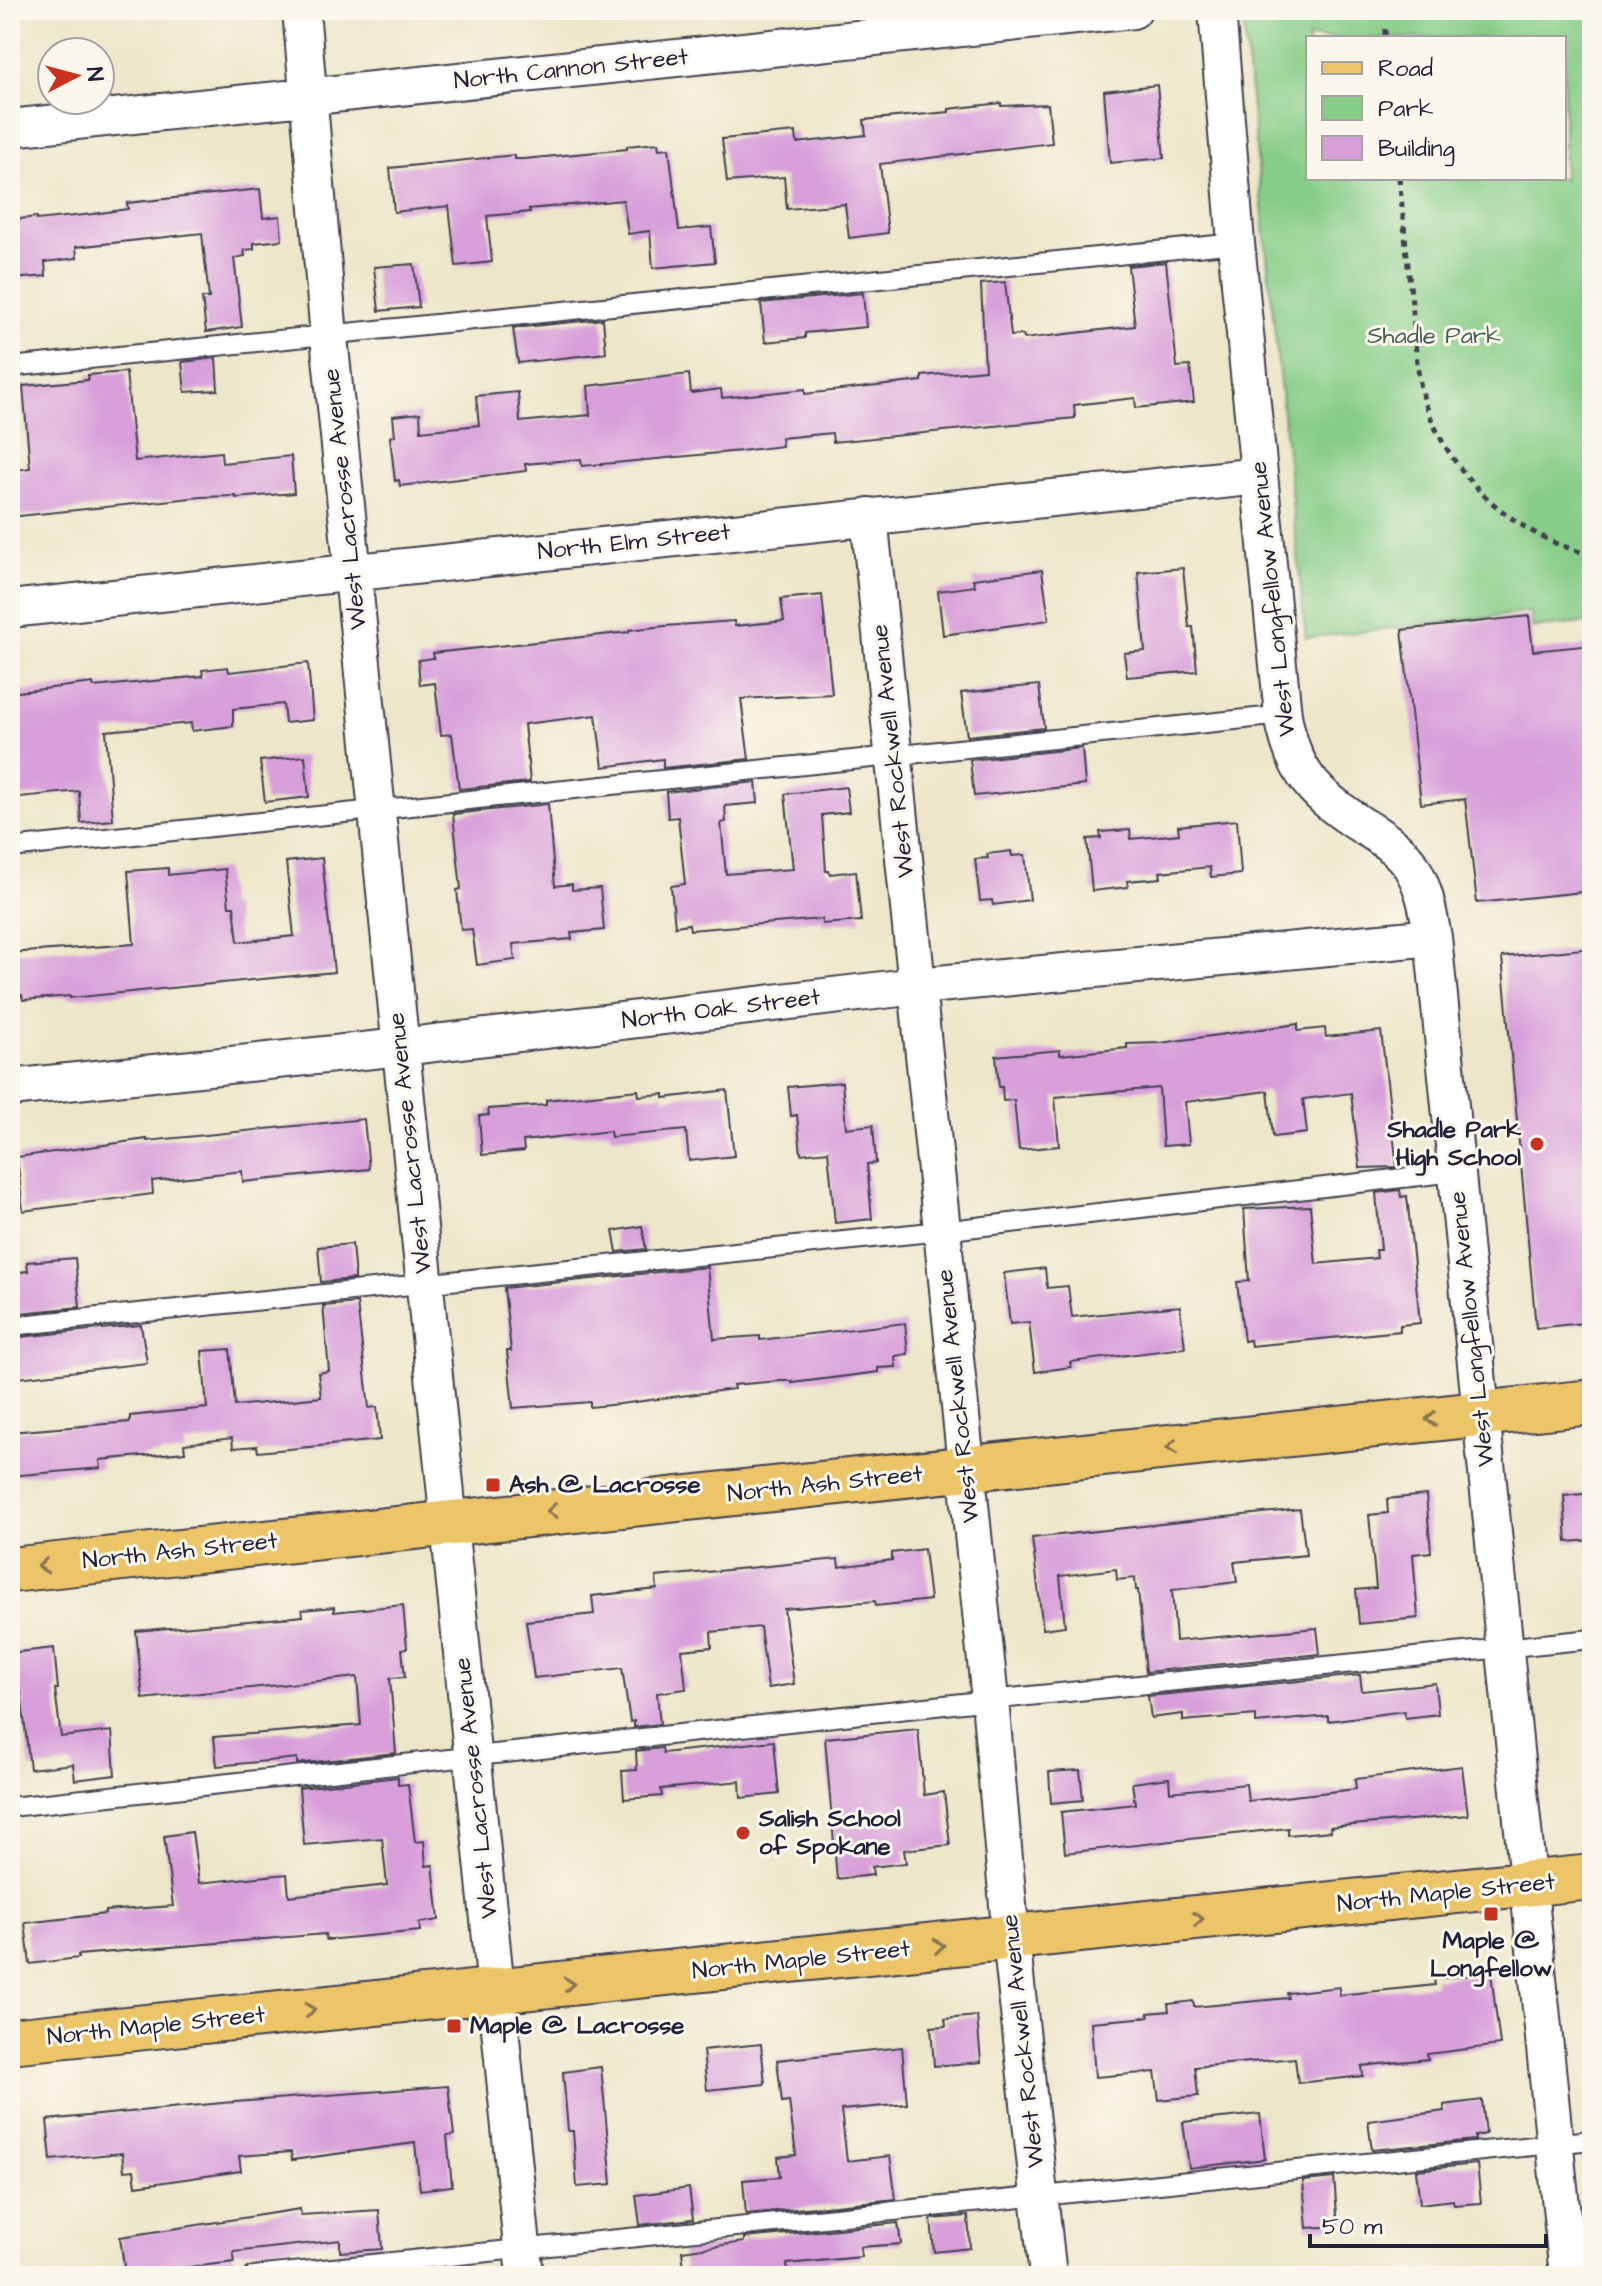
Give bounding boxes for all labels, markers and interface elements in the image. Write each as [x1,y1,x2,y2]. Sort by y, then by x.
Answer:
north arrow [36,36,116,116]
legend [1306,36,1566,180]
street label: North Cannon Street [452,40,690,98]
text: Road [1378,52,1433,86]
text: N [78,66,111,83]
text: Park [1378,92,1434,126]
text: Building [1378,132,1455,167]
park label: Shadle Park [1367,319,1501,353]
street label: West Lacrosse Avenue [314,367,376,631]
street label: West Longfellow Avenue [1242,460,1305,738]
street label: North Elm Street [536,515,732,569]
street label: West Rockwell Avenue [863,622,923,880]
street label: North Oak Street [620,980,822,1038]
street label: West Lacrosse Avenue [379,1011,441,1275]
place label: Shadle Park High School [1386,1113,1521,1176]
marker: Shadle Park High School [1528,1135,1546,1153]
street label: West Longfellow Avenue [1441,1190,1504,1468]
street label: West Rockwell Avenue [928,1267,988,1525]
one-way arrow [1424,1410,1437,1427]
one-way arrow [1165,1438,1178,1455]
street label: North Ash Street [726,1457,925,1511]
place label: Ash @ Lacrosse [509,1468,700,1502]
marker: Ash @ Lacrosse [484,1476,502,1494]
one-way arrow [545,1503,558,1520]
street label: North Ash Street [81,1524,280,1578]
one-way arrow [36,1558,49,1575]
street label: West Lacrosse Avenue [445,1656,507,1920]
place label: Salish School of Spokane [758,1802,901,1864]
marker: Salish School of Spokane [734,1824,752,1842]
street label: North Maple Street [1335,1865,1557,1921]
marker: Maple @ Longfellow [1482,1905,1500,1923]
one-way arrow [1192,1911,1205,1928]
street label: West Rockwell Avenue [993,1912,1053,2170]
place label: Maple @ Longfellow [1430,1924,1552,1987]
street label: North Maple Street [690,1932,912,1988]
one-way arrow [933,1938,946,1955]
one-way arrow [563,1975,576,1992]
street label: North Maple Street [45,1998,267,2054]
one-way arrow [304,2002,317,2019]
place label: Maple @ Lacrosse [470,2009,684,2043]
marker: Maple @ Lacrosse [445,2017,463,2035]
scale bar [1310,2198,1546,2248]
text: 50 m [1322,2210,1383,2244]

